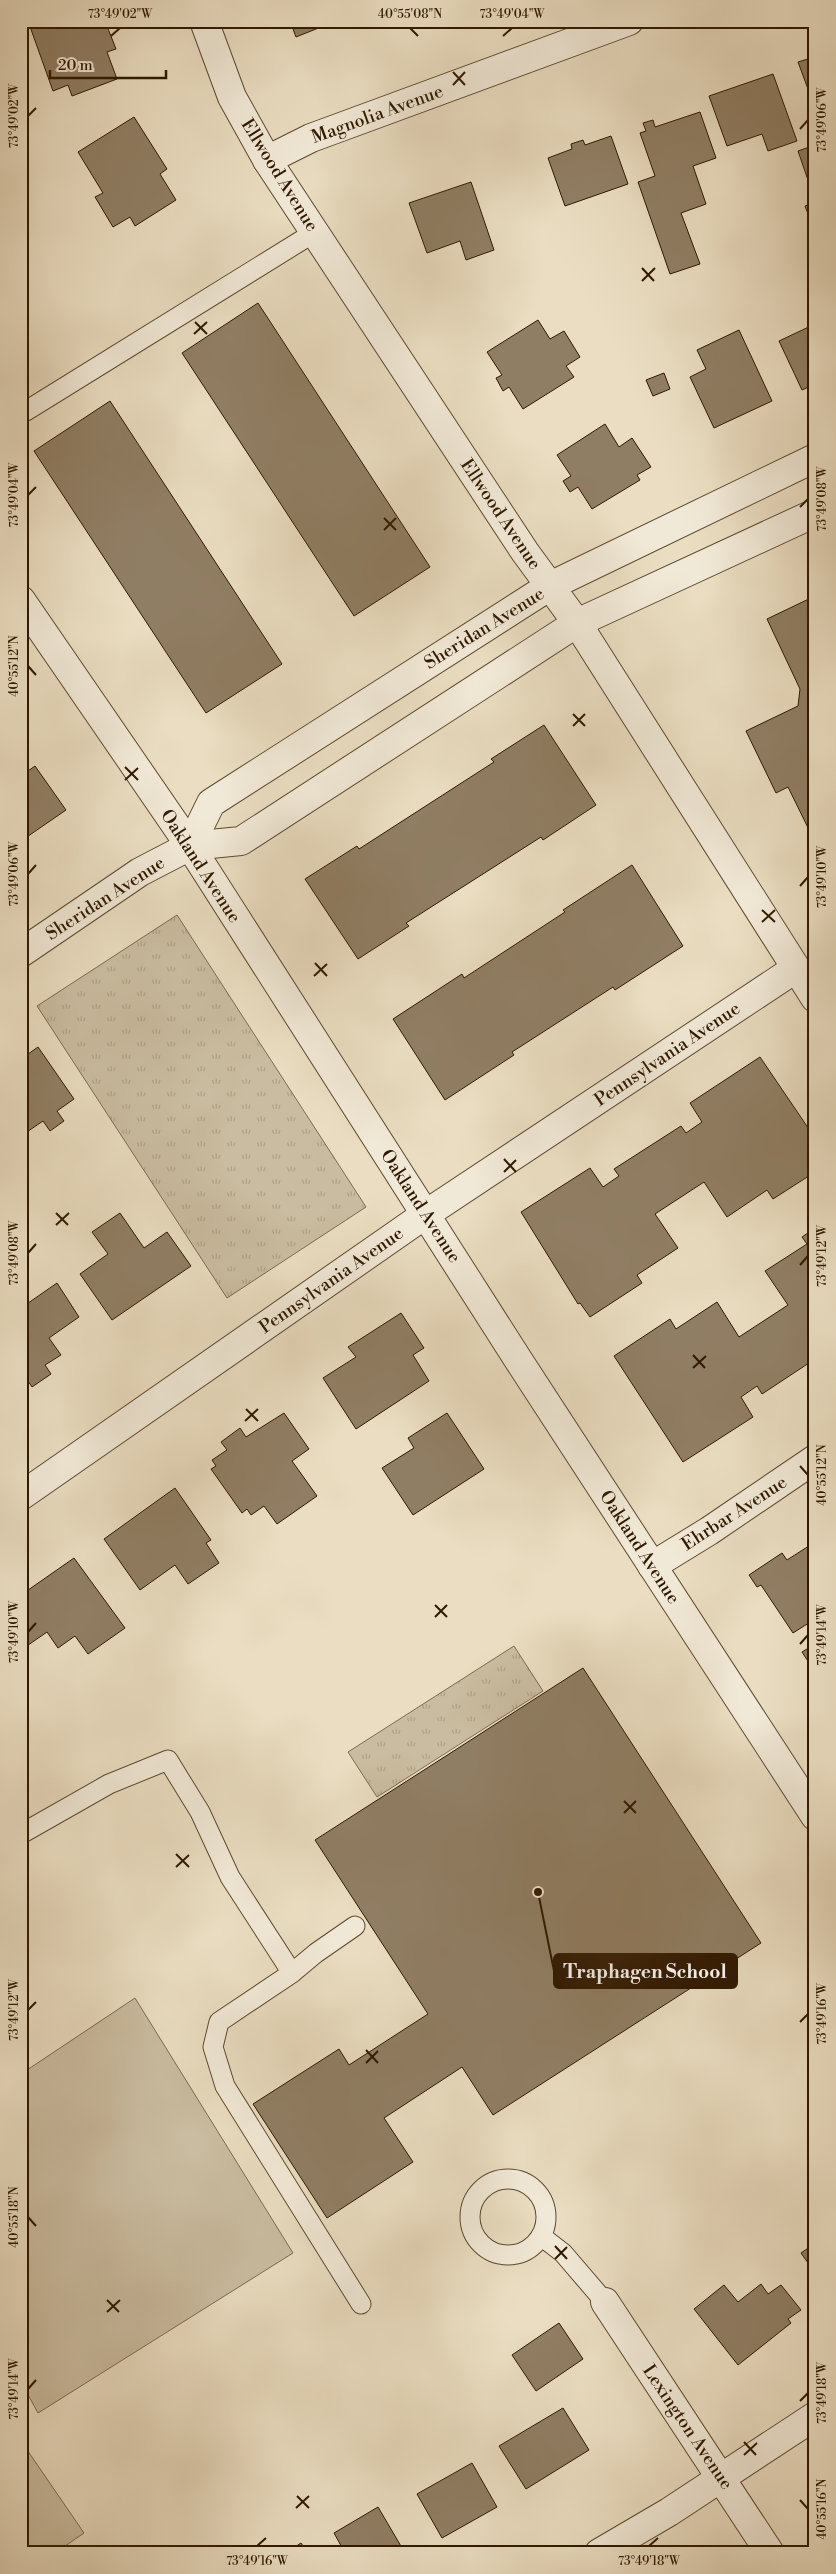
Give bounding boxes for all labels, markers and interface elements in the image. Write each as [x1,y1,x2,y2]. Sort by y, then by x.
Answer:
text: 73°49'02"W [88,7,153,22]
text: 40°55'08"N [378,7,442,22]
text: 73°49'04"W [480,7,545,22]
scale bar [50,48,166,80]
text: 20 m [58,56,93,75]
street label: Magnolia Avenue [308,80,446,149]
text: 73°49'02"W [7,83,22,148]
text: 73°49'06"W [815,86,830,152]
street label: Ellwood Avenue [236,115,323,236]
street label: Ellwood Avenue [455,454,546,574]
text: 73°49'04"W [7,462,22,527]
text: 73°49'08"W [815,465,830,531]
street label: Sheridan Avenue [420,582,549,675]
text: 40°55'12"N [7,635,22,697]
street label: Oakland Avenue [155,805,246,927]
text: 73°49'06"W [7,840,22,906]
text: 73°49'10"W [815,845,830,908]
street label: Sheridan Avenue [41,851,169,945]
street label: Pennsylvania Avenue [590,997,745,1112]
street label: Oakland Avenue [375,1145,466,1267]
text: 73°49'08"W [7,1219,22,1285]
street label: Pennsylvania Avenue [255,1222,408,1339]
text: 73°49'12"W [815,1224,830,1287]
text: 40°55'12"N [815,1444,830,1506]
street label: Ehrbar Avenue [677,1471,791,1556]
street label: Oakland Avenue [594,1486,685,1608]
text: 73°49'10"W [7,1600,22,1663]
text: 73°49'14"W [815,1603,830,1666]
callout: Traphagen School [554,1954,737,1988]
text: Traphagen School [563,1960,727,1984]
text: 73°49'12"W [7,1978,22,2041]
text: 73°49'16"W [815,1982,830,2045]
text: 40°55'18"N [7,2186,22,2248]
text: 73°49'14"W [7,2357,22,2420]
street label: Lexington Avenue [637,2360,738,2494]
text: 73°49'18"W [815,2361,830,2424]
text: 40°55'16"N [815,2478,830,2540]
text: 73°49'16"W [226,2554,289,2569]
text: 73°49'18"W [618,2554,681,2569]

